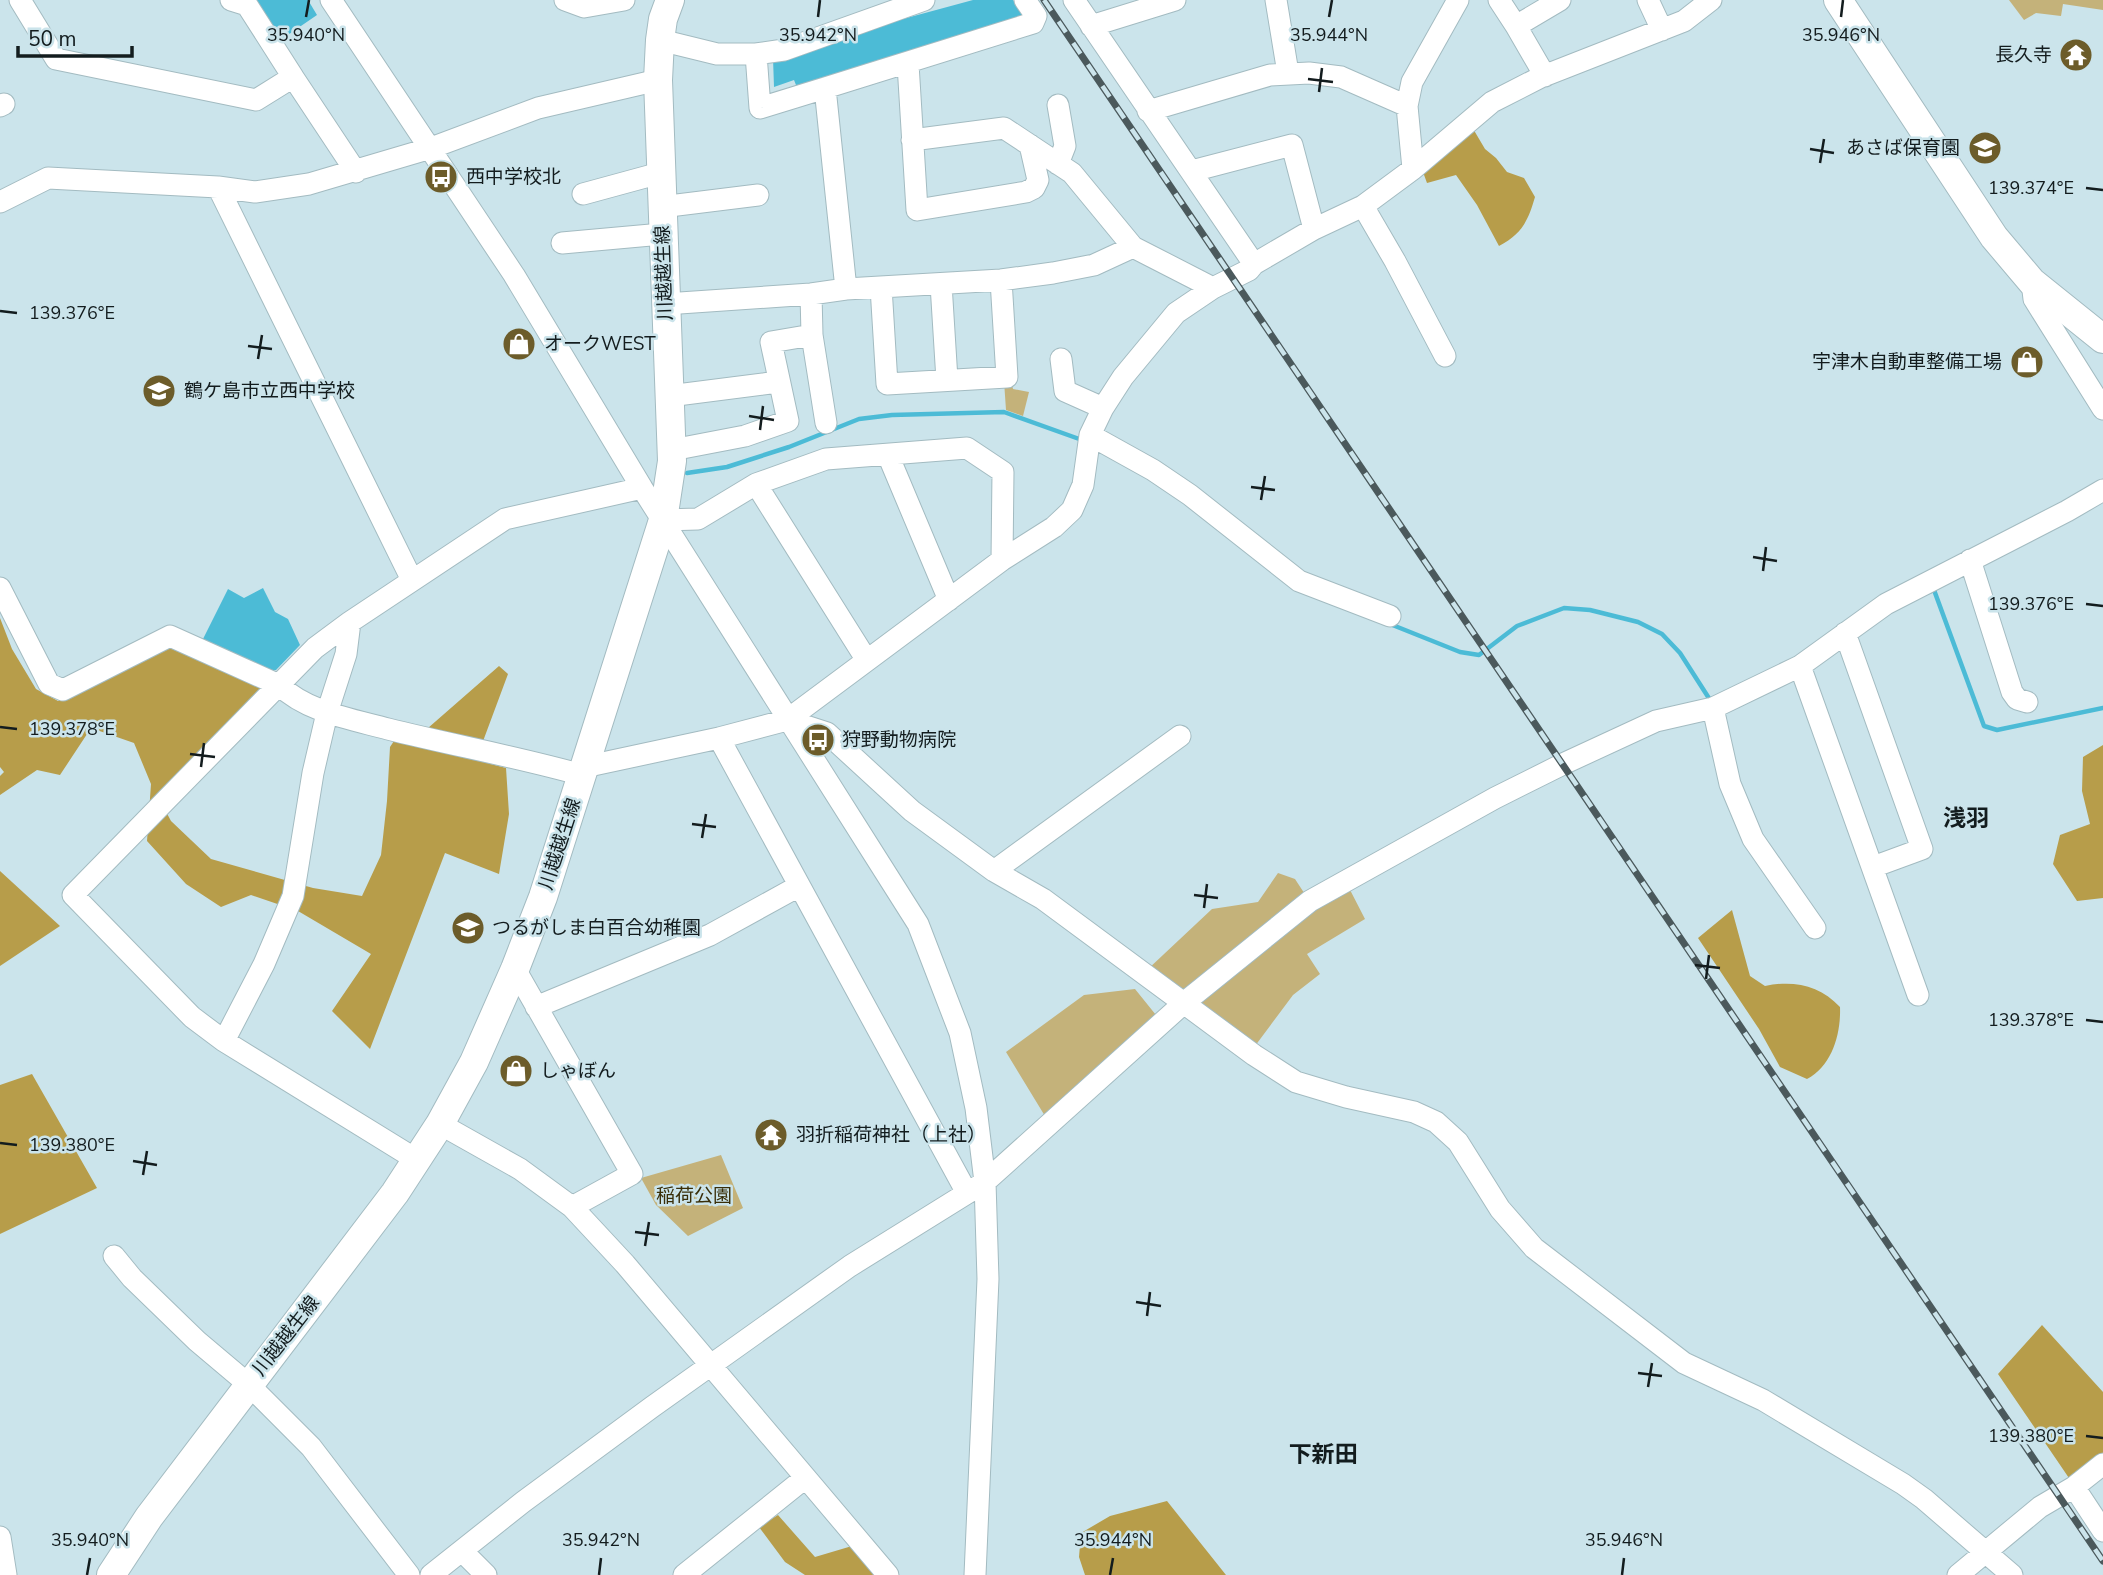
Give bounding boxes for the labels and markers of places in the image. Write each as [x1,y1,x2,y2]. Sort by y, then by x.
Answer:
temple icon: 長久寺 [2057,36,2095,74]
place label: 長久寺 [1995,42,2052,68]
school or university icon: あさば保育園 [1966,129,2004,167]
place label: あさば保育園 [1846,135,1960,161]
bus stop icon: 西中学校北 [422,158,460,196]
place label: 西中学校北 [466,164,561,190]
shop icon: オークWEST [500,325,538,363]
place label: オークWEST [544,331,656,357]
shop icon: 宇津木自動車整備工場 [2008,343,2046,381]
place label: 宇津木自動車整備工場 [1812,349,2002,375]
school or university icon: 鶴ケ島市立西中学校 [140,372,178,410]
place label: 鶴ケ島市立西中学校 [184,378,355,404]
bus stop icon: 狩野動物病院 [799,721,837,759]
place label: 狩野動物病院 [842,727,956,753]
school or university icon: つるがしま白百合幼稚園 [449,909,487,947]
place label: つるがしま白百合幼稚園 [492,915,701,941]
shop icon: しゃぼん [497,1052,535,1090]
place label: しゃぼん [540,1058,616,1084]
temple icon: 羽折稲荷神社（上社） [752,1116,790,1154]
place label: 羽折稲荷神社（上社） [796,1122,986,1148]

